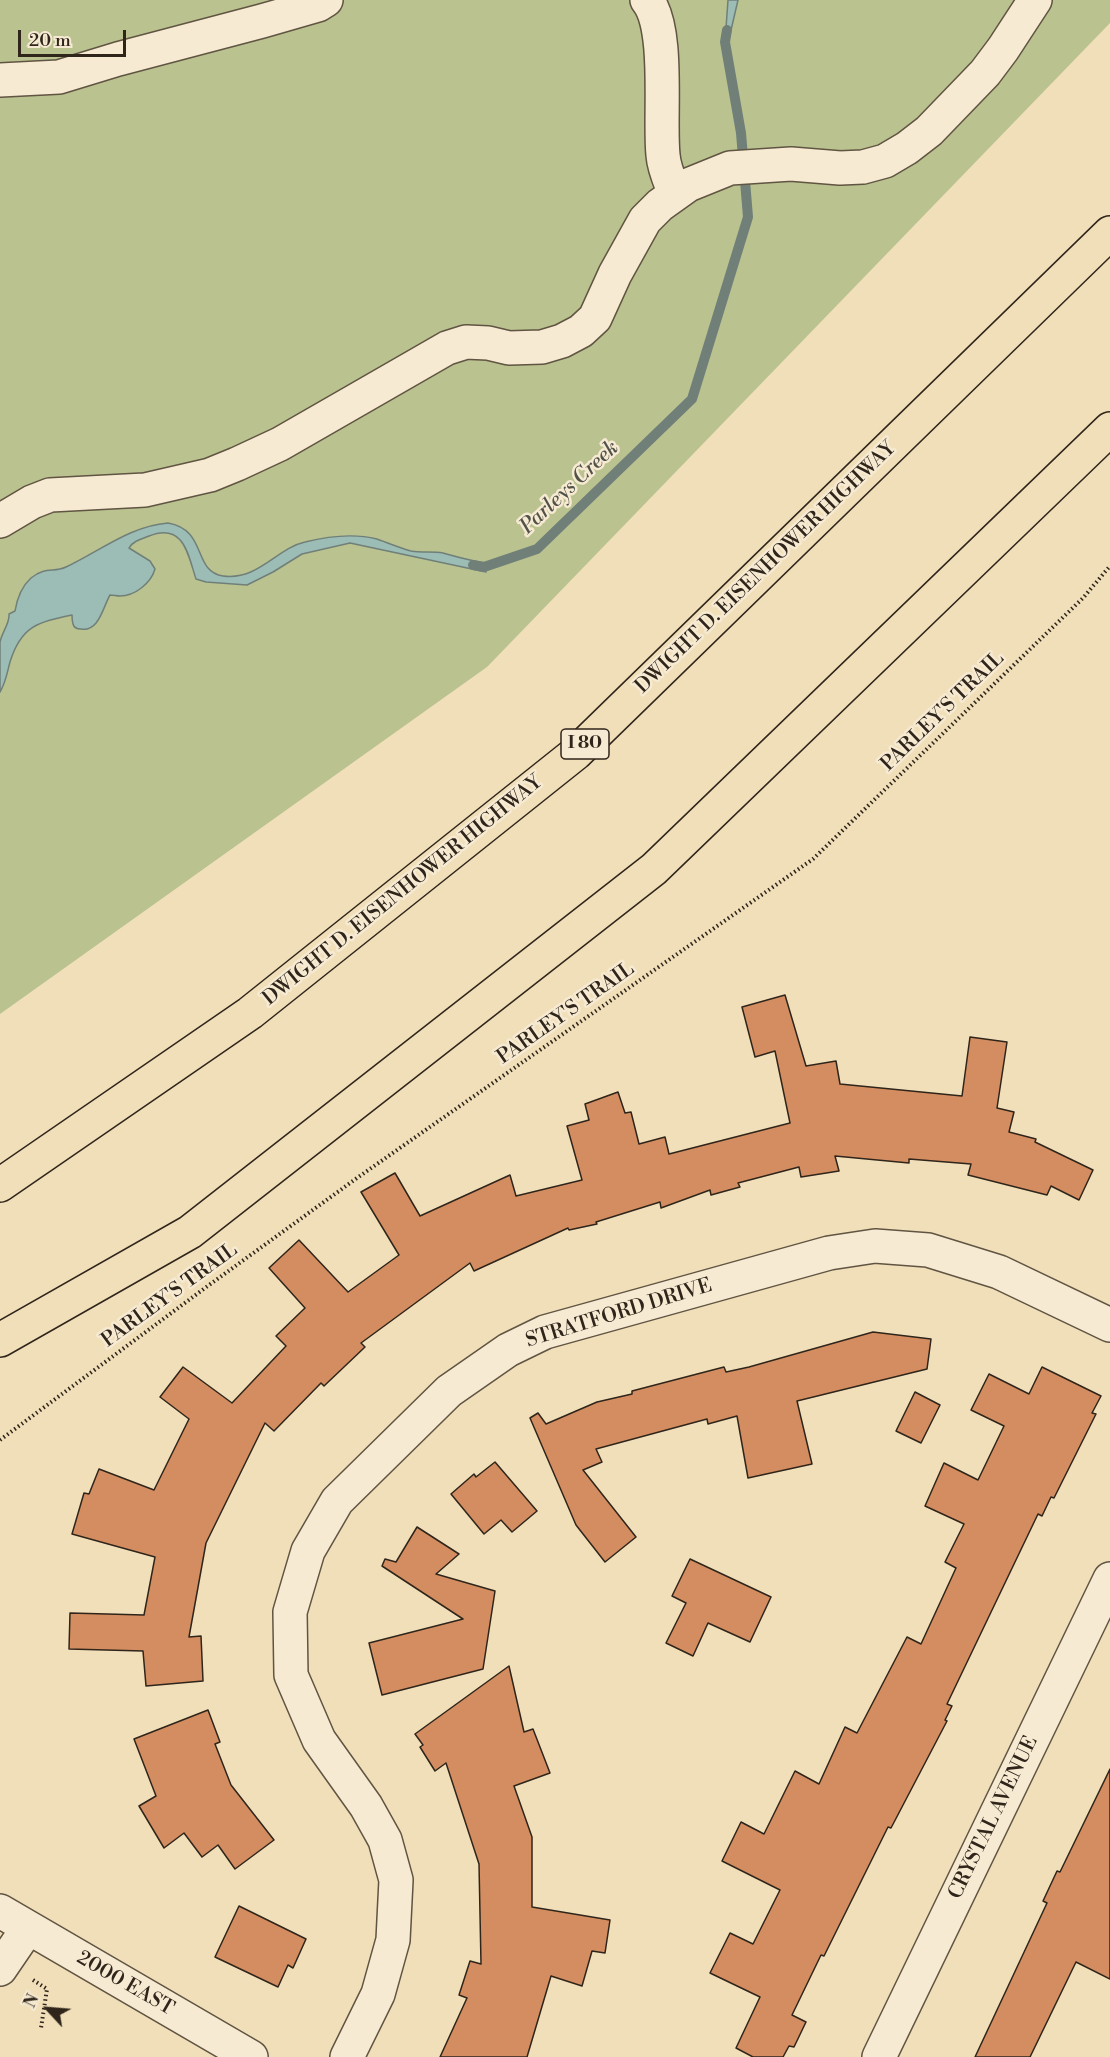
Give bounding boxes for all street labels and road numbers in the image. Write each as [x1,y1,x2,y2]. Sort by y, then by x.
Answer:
street label: DWIGHT D. EISENHOWER HIGHWAY [631,437,901,699]
street label: PARLEY'S TRAIL [876,647,1010,777]
road number: I 80 [561,729,609,759]
street label: DWIGHT D. EISENHOWER HIGHWAY [258,771,548,1011]
street label: PARLEY'S TRAIL [493,958,639,1070]
street label: PARLEY'S TRAIL [97,1239,243,1353]
street label: STRATFORD DRIVE [523,1274,715,1354]
street label: CRYSTAL AVENUE [944,1733,1044,1903]
street label: 2000 EAST [72,1947,178,2021]

